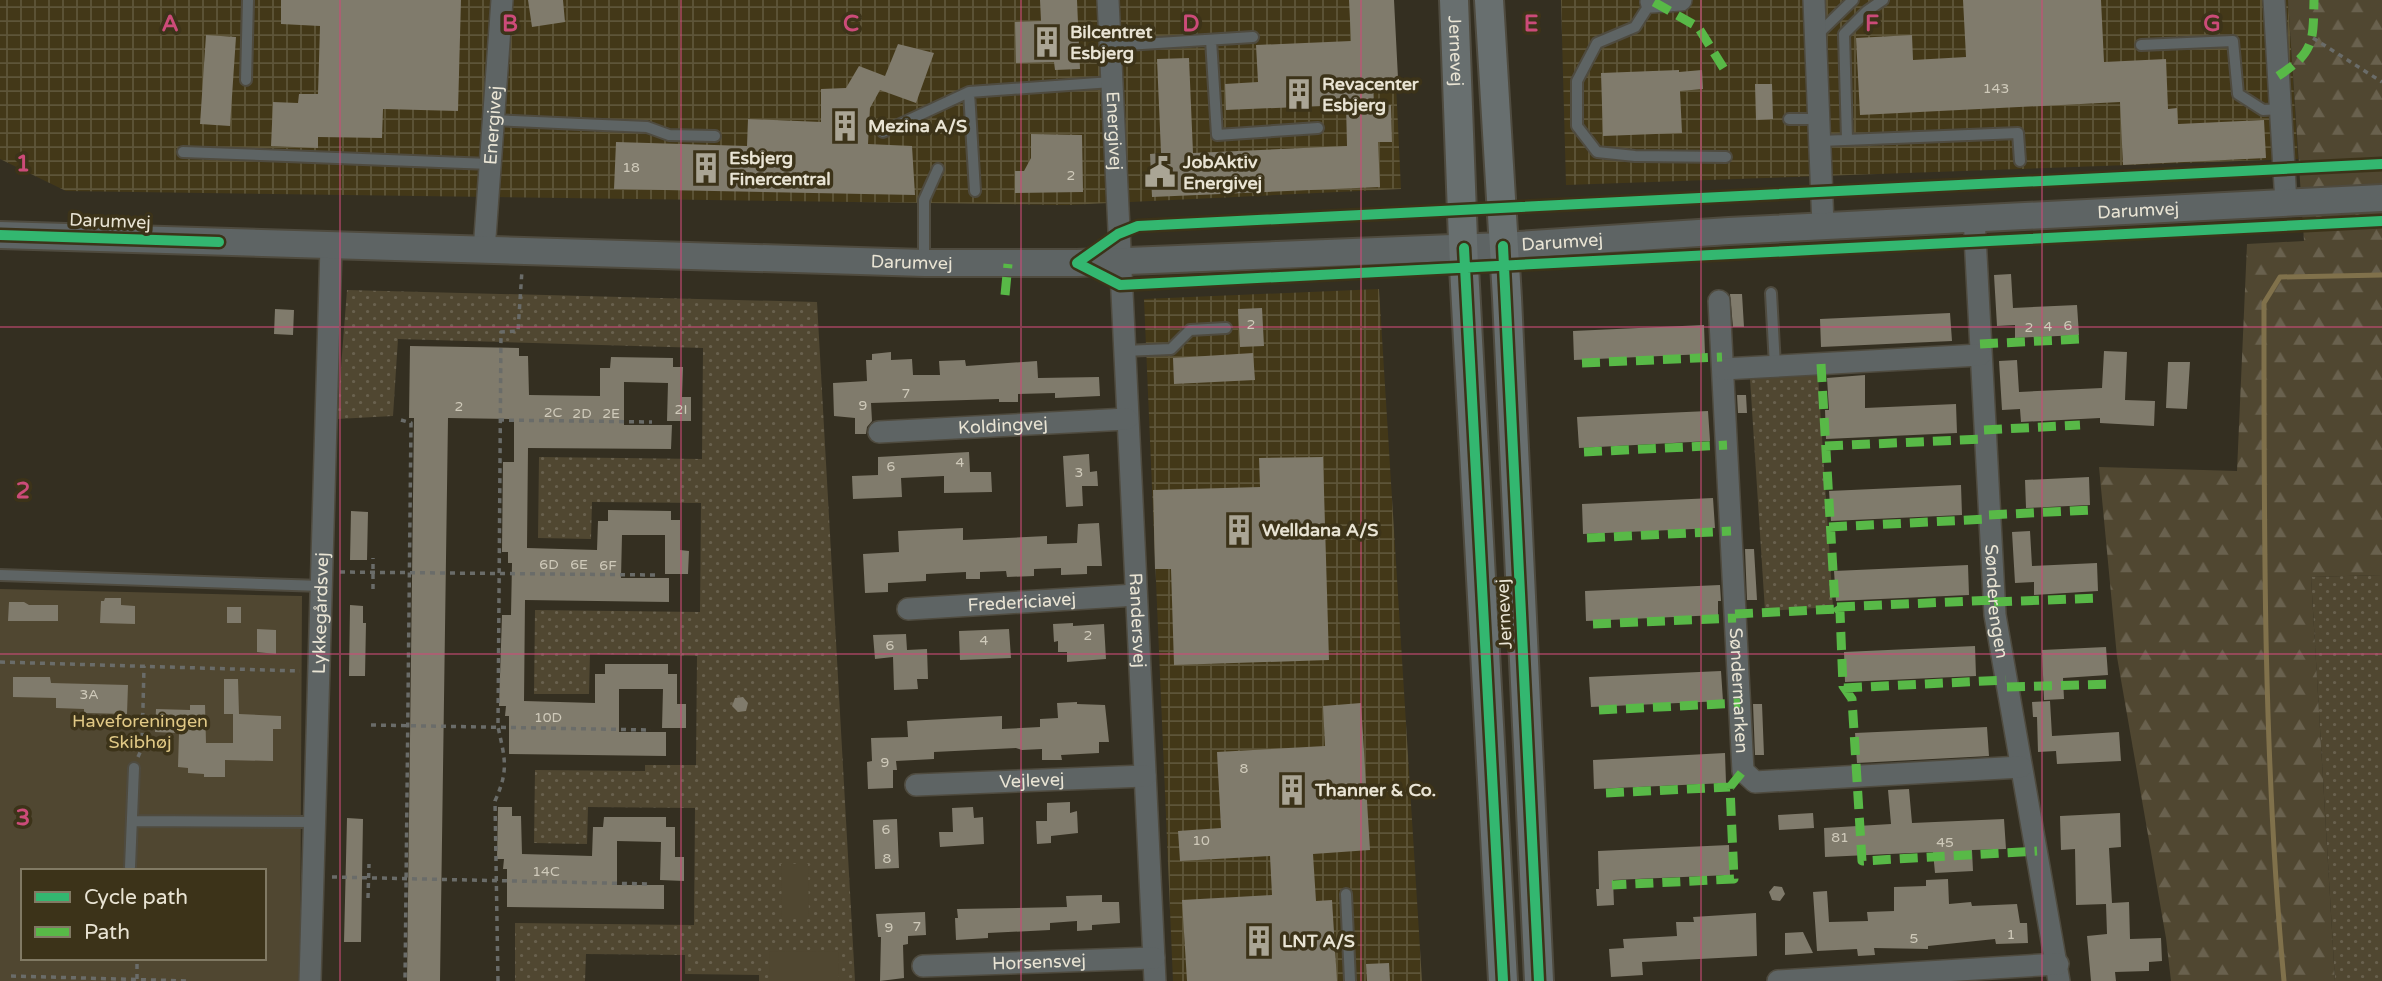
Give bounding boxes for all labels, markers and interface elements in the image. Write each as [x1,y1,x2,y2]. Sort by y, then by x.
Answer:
text: A [161,10,179,38]
text: B [502,10,518,38]
text: C [843,10,859,38]
text: D [1182,10,1200,38]
text: E [1524,10,1538,38]
text: F [1865,10,1879,38]
text: G [2203,10,2221,38]
street label: Jernevej [1444,15,1468,87]
place label: Bilcentret Esbjerg [1070,21,1152,64]
building icon: Bilcentret Esbjerg [1030,25,1064,59]
place label: Revacenter Esbjerg [1322,73,1420,116]
building icon: Revacenter Esbjerg [1282,77,1316,111]
house number: 143 [1983,80,2009,97]
street label: Energivej [479,85,507,166]
street label: Energivej [1101,91,1127,171]
building icon: Mezina A/S [828,109,862,143]
place label: Mezina A/S [868,115,967,137]
place label: Esbjerg Finercentral [729,147,831,190]
text: 1 [16,150,30,178]
building icon: Esbjerg Finercentral [689,151,723,185]
place label: JobAktiv Energivej [1182,151,1262,194]
public building icon: JobAktiv Energivej [1143,155,1177,189]
house number: 18 [622,159,640,176]
house number: 2 [1067,167,1075,184]
street label: Darumvej [2097,197,2180,223]
street label: Darumvej [69,209,151,233]
street label: Darumvej [1521,228,1604,256]
street label: Darumvej [870,250,953,274]
house number: 2 [1247,316,1255,333]
house number: 6 [2064,317,2073,334]
house number: 4 [2044,318,2053,335]
house number: 2 [2025,319,2033,336]
house number: 7 [902,385,910,402]
house number: 9 [859,397,867,414]
house number: 2 [455,398,463,415]
house number: 2I [675,401,687,418]
house number: 2C [544,404,563,421]
house number: 2D [572,405,592,422]
house number: 2E [602,405,620,422]
street label: Koldingvej [957,412,1048,439]
house number: 4 [956,454,965,471]
house number: 6 [887,458,896,475]
house number: 3 [1075,464,1083,481]
text: 2 [16,477,30,505]
building icon: Welldana A/S [1222,513,1256,547]
place label: Welldana A/S [1262,519,1378,541]
street label: Sønderengen [1980,544,2013,660]
street label: Lykkegårdsvej [308,552,333,674]
house number: 6D [539,556,559,573]
house number: 6E [570,556,588,573]
house number: 6F [599,557,617,574]
street label: Randersvej [1124,572,1151,668]
street label: Jernevej [1491,578,1517,650]
street label: Fredericiavej [967,588,1077,616]
house number: 2 [1084,627,1092,644]
street label: Søndermarken [1725,627,1753,754]
house number: 4 [980,632,989,649]
house number: 6 [886,637,895,654]
house number: 3A [79,686,99,703]
house number: 10D [534,709,562,726]
park label: Haveforeningen Skibhøj [72,710,208,753]
house number: 9 [881,754,889,771]
house number: 8 [1240,760,1249,777]
street label: Vejlevej [999,768,1065,793]
building icon: Thanner & Co. [1275,773,1309,807]
place label: Thanner & Co. [1314,779,1436,801]
text: 3 [16,804,30,832]
house number: 6 [882,821,891,838]
house number: 81 [1831,829,1849,846]
house number: 10 [1192,832,1210,849]
house number: 45 [1936,834,1954,851]
house number: 8 [883,850,892,867]
house number: 14C [532,863,560,880]
legend [21,869,266,960]
text: Cycle path [84,885,188,910]
house number: 7 [913,918,921,935]
house number: 9 [885,919,893,936]
text: Path [84,920,130,945]
building icon: LNT A/S [1242,924,1276,958]
house number: 1 [2007,926,2015,943]
place label: LNT A/S [1282,930,1355,952]
house number: 5 [1910,930,1918,947]
street label: Horsensvej [992,949,1086,975]

